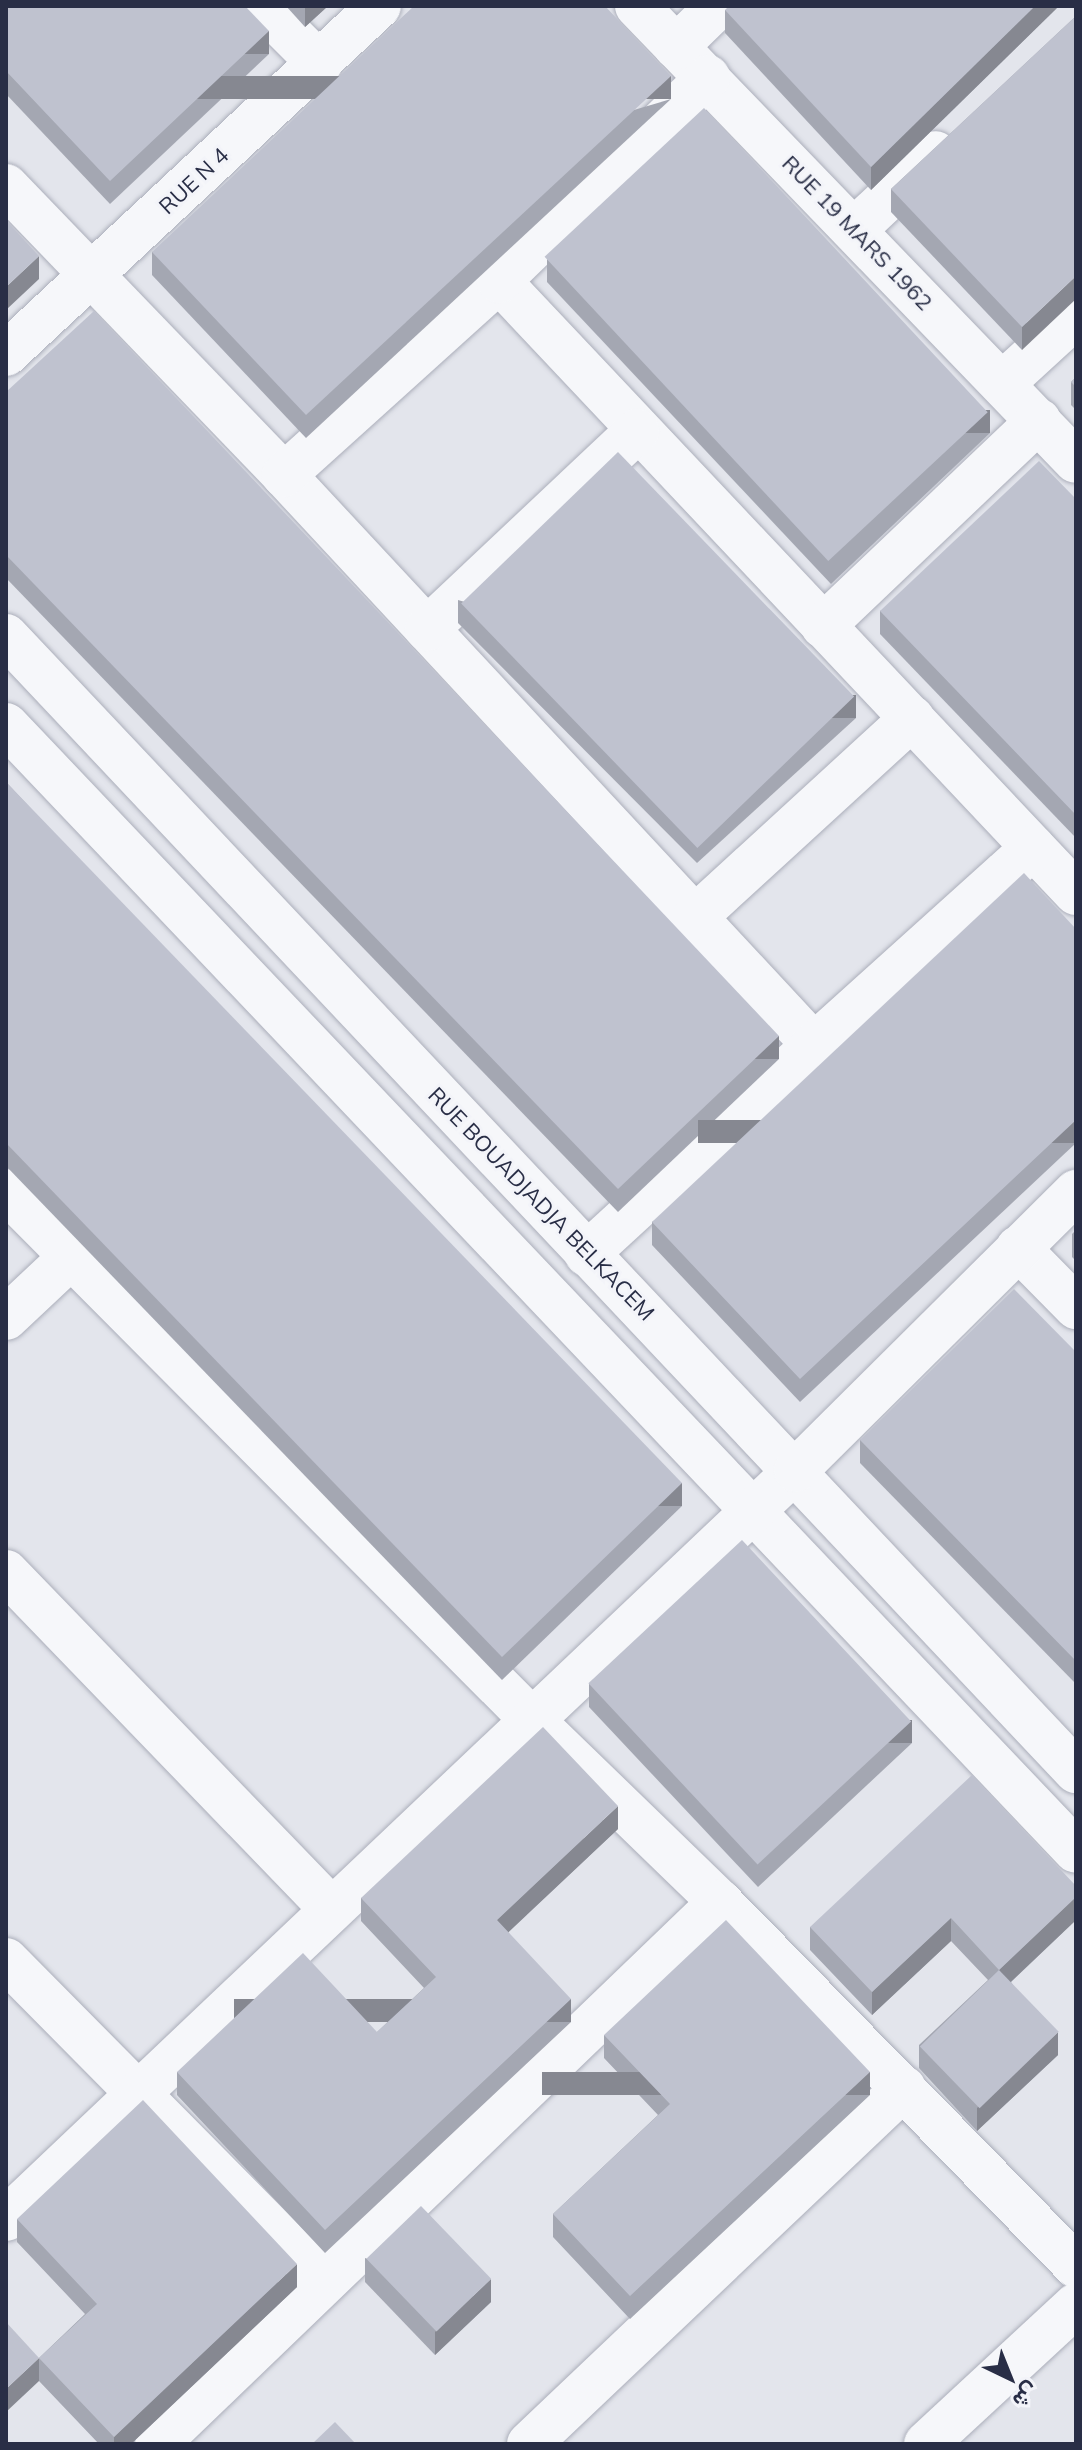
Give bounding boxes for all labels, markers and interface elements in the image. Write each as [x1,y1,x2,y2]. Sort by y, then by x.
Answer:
street label: RUE N 4 [154,142,234,220]
street label: RUE 19 MARS 1962 [776,150,938,316]
street label: RUE BOUADJADJA BELKACEM [422,1082,660,1326]
north arrow [970,2338,1050,2418]
text: ش [1007,2376,1046,2415]

